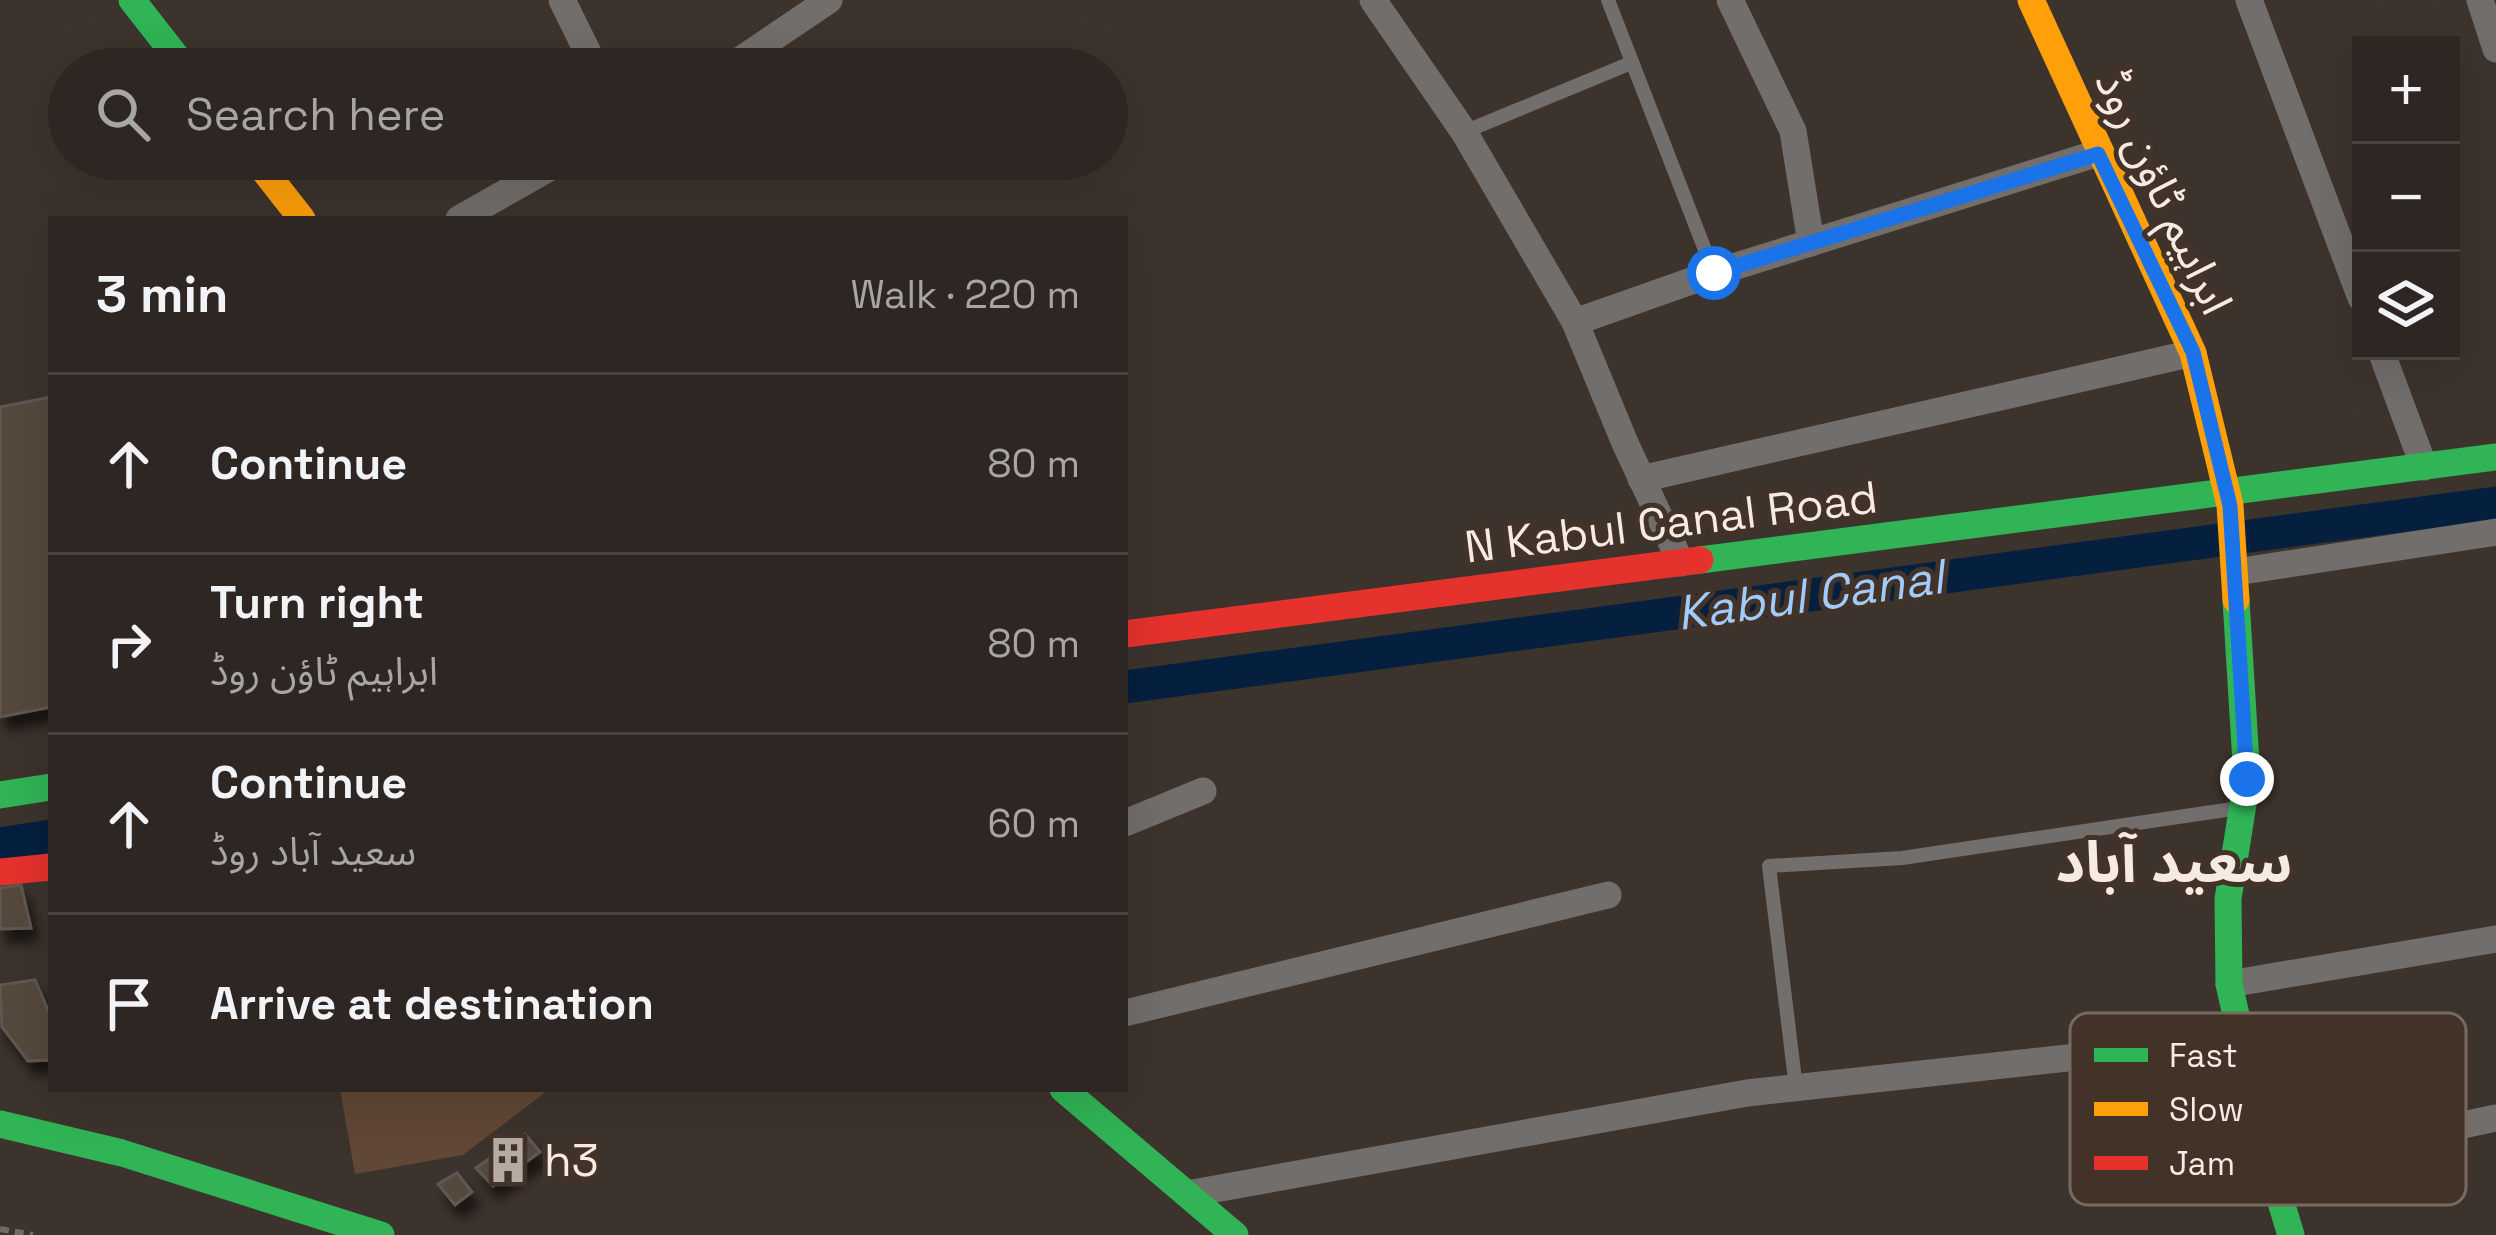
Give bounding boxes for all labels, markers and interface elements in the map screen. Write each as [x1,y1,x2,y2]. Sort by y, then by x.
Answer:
map controls [2352,36,2460,360]
button: + [2352,36,2460,144]
search box [48,48,1128,180]
street label: ابراہیم ٹاؤن روڈ [2078,61,2245,325]
icon: search [90,81,156,147]
text: Search here [186,86,445,143]
button: − [2352,144,2460,252]
route start [1687,246,1741,300]
button: layers [2352,252,2460,360]
text: 3 min [96,262,229,327]
text: Walk · 220 m [850,270,1080,319]
icon: ahead [96,431,162,497]
text: Continue [210,435,407,492]
text: 80 m [987,439,1080,488]
street label: N Kabul Canal Road [1461,468,1881,576]
water label: Kabul Canal [1673,545,1952,644]
text: Turn right [210,574,424,631]
icon: right [96,611,162,677]
text: 80 m [987,619,1080,668]
text: ابراہیم ٹاؤن روڈ [210,647,438,696]
route end [2220,752,2274,806]
text: Continue [210,754,407,811]
icon: ahead [96,791,162,857]
text: 60 m [988,799,1080,848]
district label: سعید آباد [2055,826,2293,899]
text: سعید آباد روڈ [210,827,416,876]
icon: arrive [96,971,162,1037]
text: Arrive at destination [210,975,654,1032]
legend [2070,1013,2466,1205]
text: Fast [2169,1035,2238,1077]
text: Slow [2169,1089,2244,1131]
place label: h3 [544,1132,599,1189]
building icon: h3 [483,1135,533,1185]
text: Jam [2169,1143,2235,1185]

